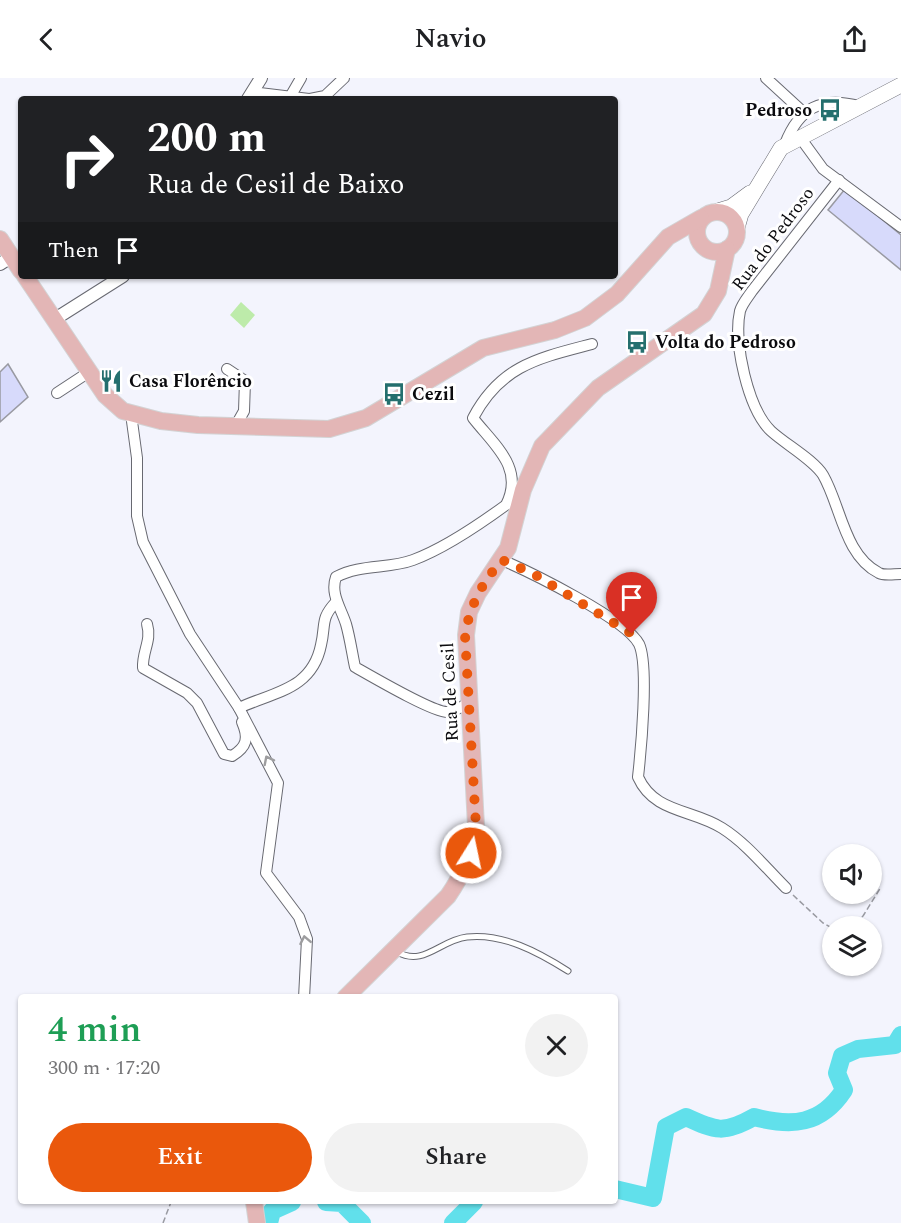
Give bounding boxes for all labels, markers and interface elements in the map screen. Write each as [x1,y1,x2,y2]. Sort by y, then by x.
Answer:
text: Navio [415,18,486,60]
icon: back [30,23,63,56]
icon: share [838,23,871,56]
place label: Pedroso [745,97,812,124]
bus stop icon: Pedroso [817,97,843,123]
text: 200 m [147,107,266,170]
icon: right [48,120,126,198]
text: Rua de Cesil de Baixo [147,164,404,206]
street label: Rua do Pedroso [725,181,821,297]
text: Then [48,234,99,267]
icon: arrive [111,234,144,267]
bus stop icon: Volta do Pedroso [624,329,650,355]
place label: Volta do Pedroso [655,329,796,356]
restaurant icon: Casa Florêncio [98,368,124,394]
place label: Casa Florêncio [129,368,252,395]
bus stop icon: Cezil [381,381,407,407]
place label: Cezil [412,381,455,408]
pin [606,572,657,634]
icon: arrive [615,581,648,614]
street label: Rua de Cesil [434,642,466,742]
one-way arrow [264,756,275,766]
position arrow [439,821,503,885]
map controls [822,844,882,976]
button: sound [822,844,882,904]
button: layers [822,916,882,976]
one-way arrow [299,935,312,945]
text: 4 min [48,1003,141,1058]
button: close [525,1014,588,1077]
text: 300 m · 17:20 [48,1053,160,1083]
button: Exit [48,1123,312,1192]
button: Share [324,1123,588,1192]

